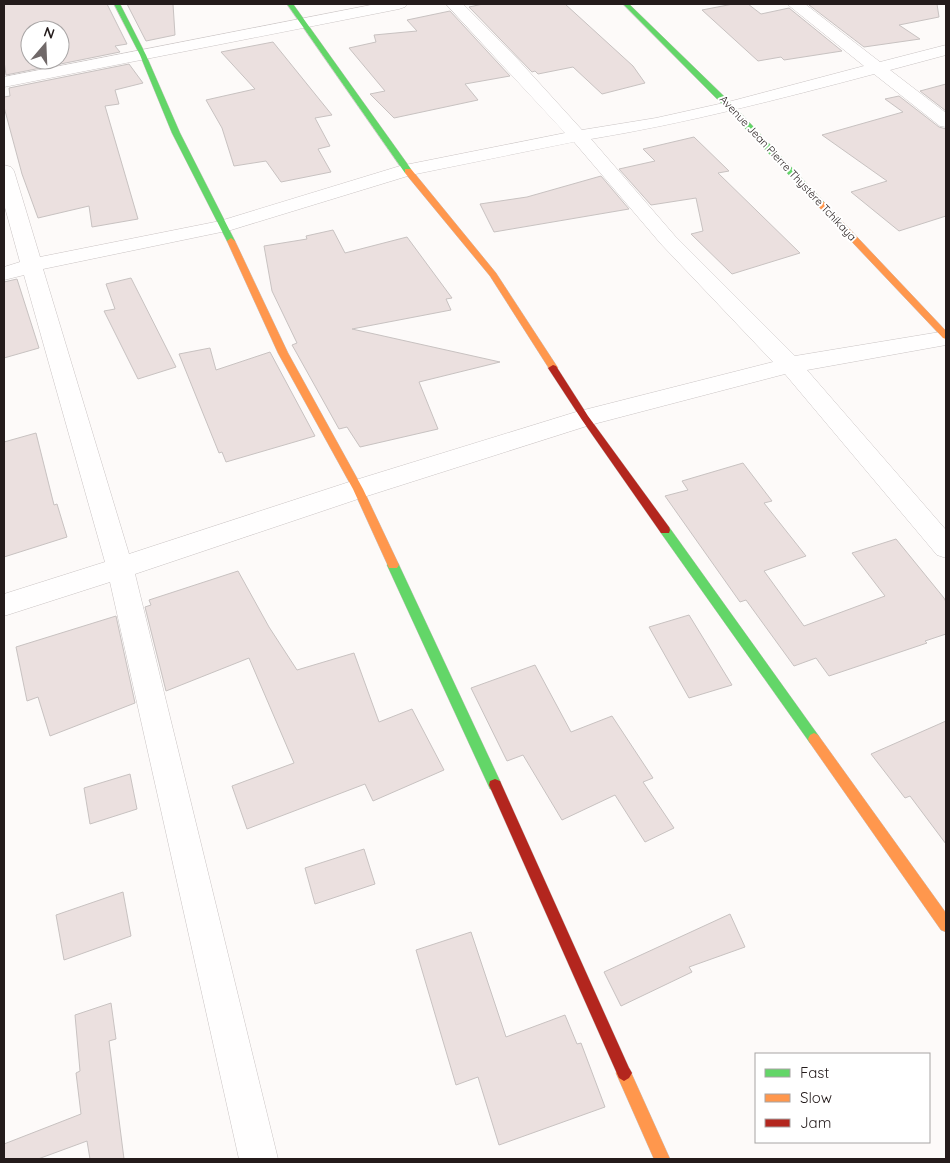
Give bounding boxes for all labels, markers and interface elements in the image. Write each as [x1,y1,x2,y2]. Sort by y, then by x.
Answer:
north arrow [20,20,70,70]
text: N [41,23,57,43]
street label: Avenue Jean Pierre Thystère Tchikaya [717,92,859,244]
legend [755,1053,930,1143]
text: Fast [800,1063,829,1082]
text: Slow [800,1088,832,1107]
text: Jam [800,1113,831,1132]

